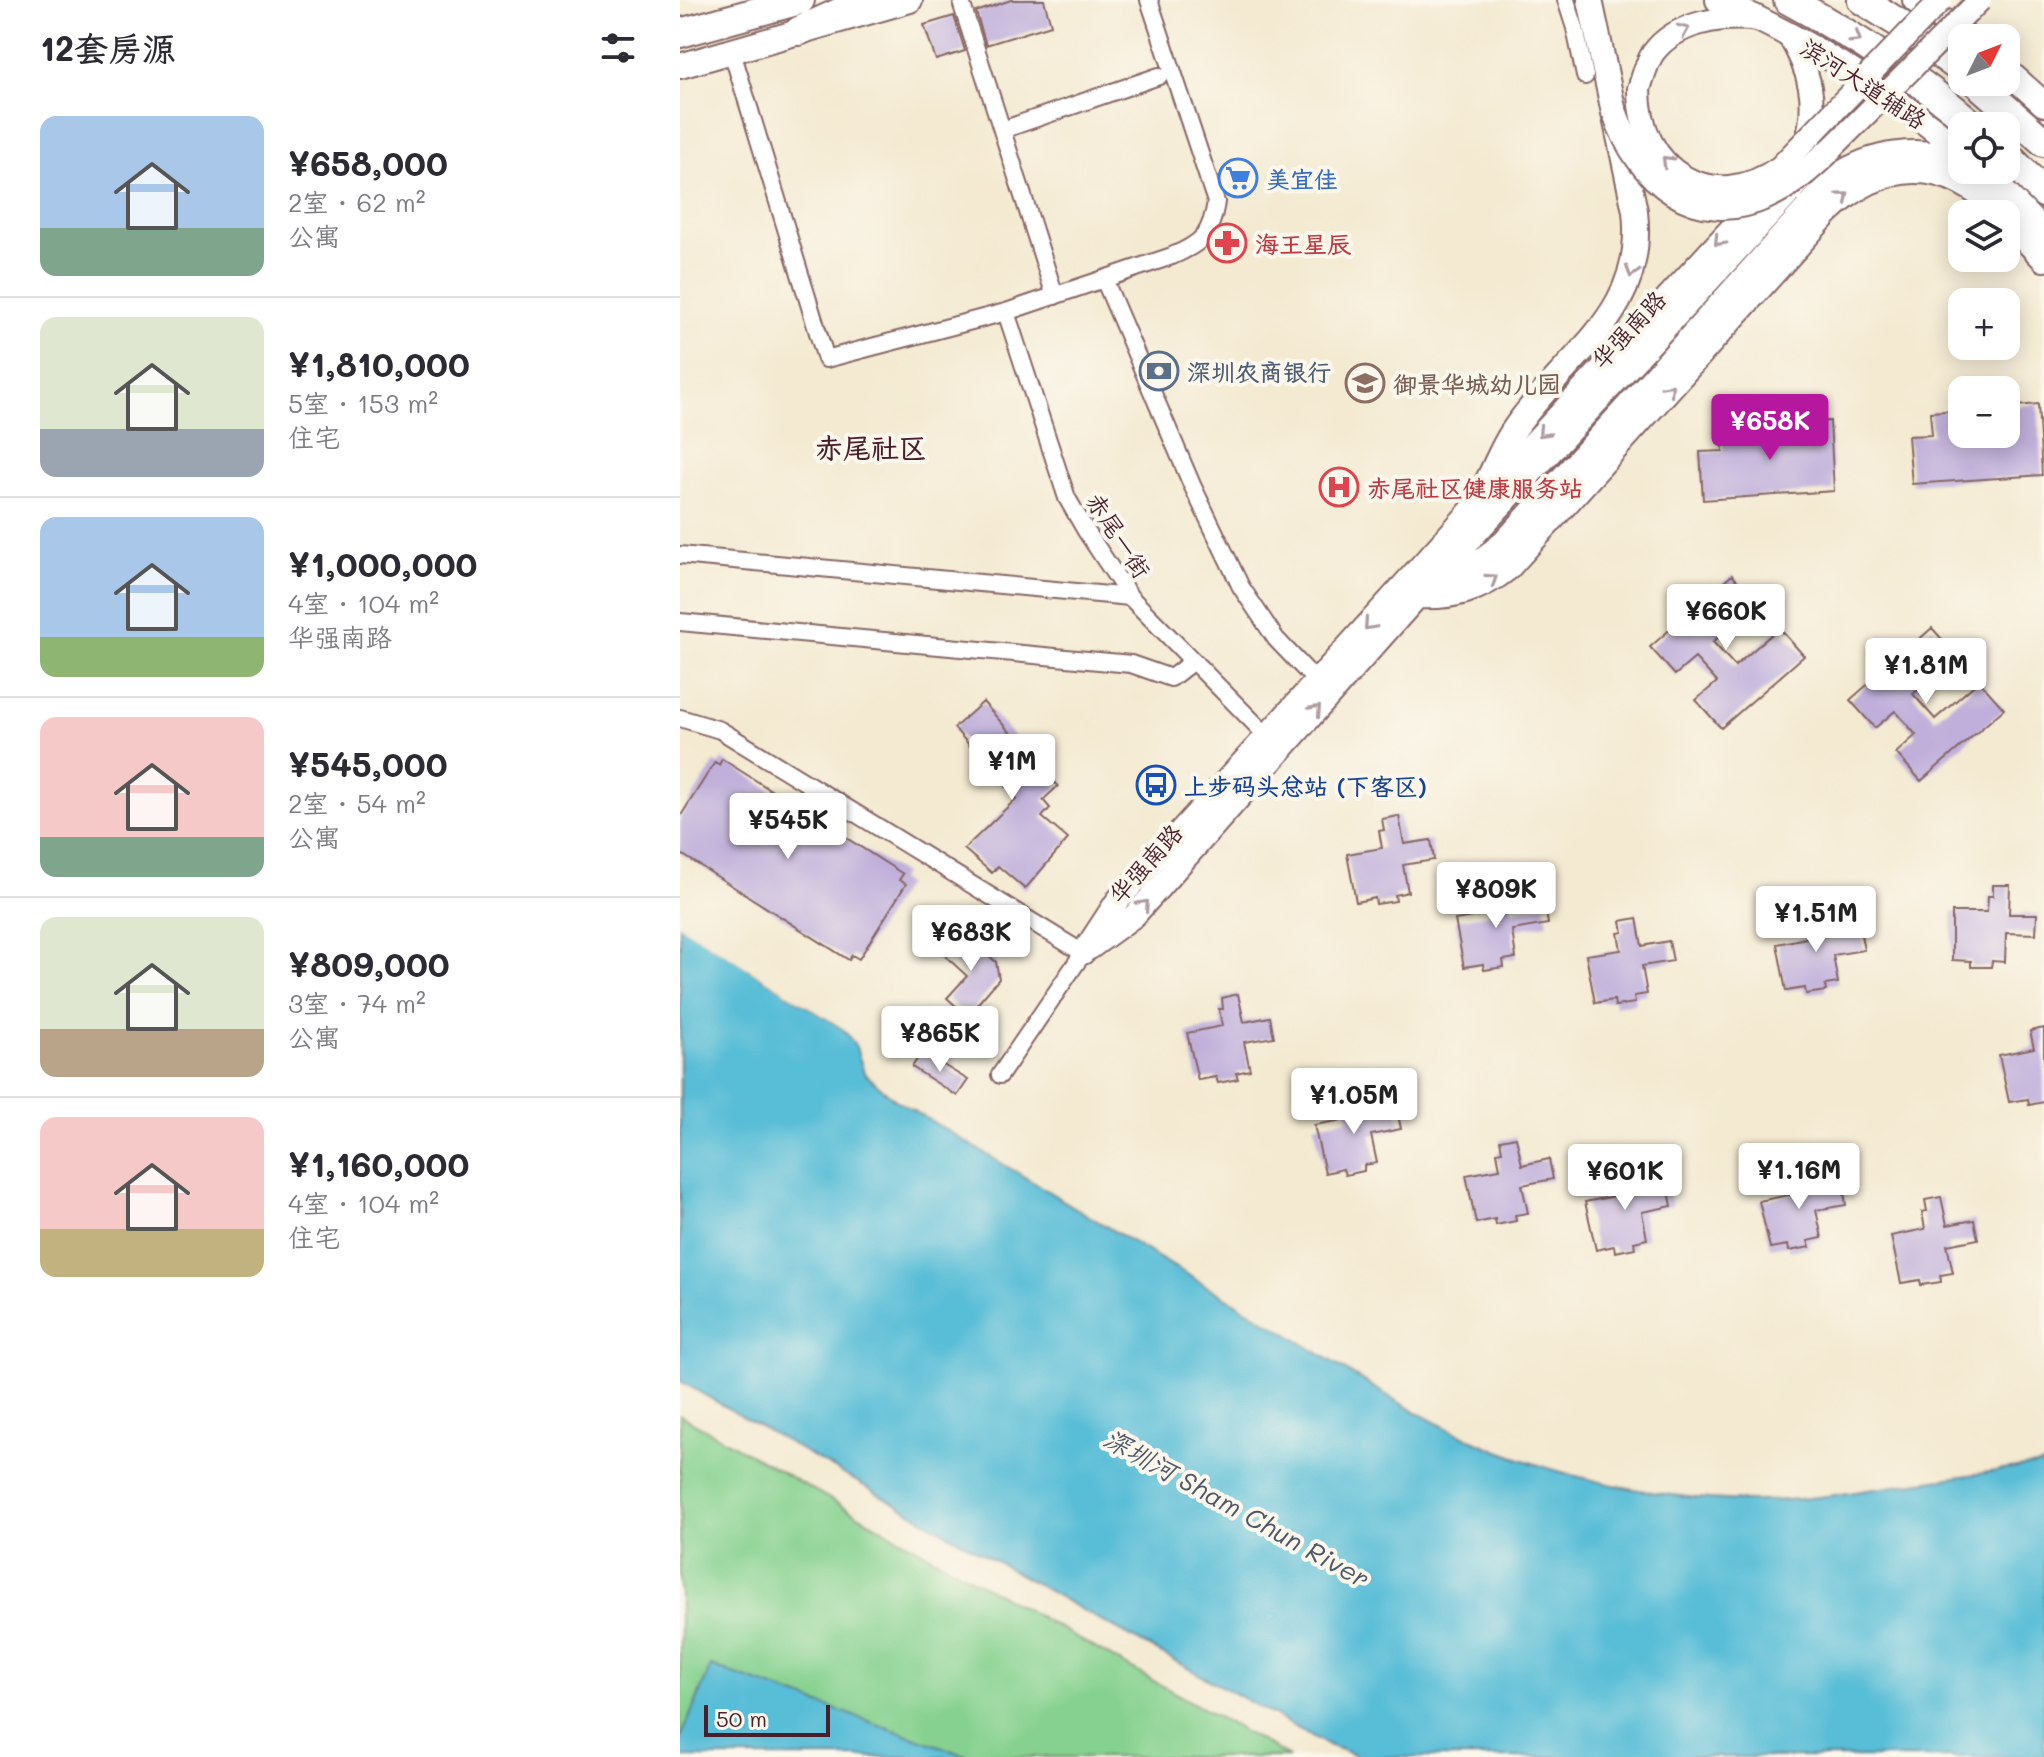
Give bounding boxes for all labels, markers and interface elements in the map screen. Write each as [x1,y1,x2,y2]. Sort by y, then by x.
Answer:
one-way arrow [1676,24,1690,40]
north arrow [1948,24,2020,96]
map controls [1948,24,2020,448]
text: 12套房源 [40,25,176,70]
icon: filters [596,26,640,70]
one-way arrow [1847,29,1862,44]
street label: 滨河大道辅路 [1795,31,1933,135]
button: locate [1948,112,2020,184]
text: ¥658,000 [288,140,448,185]
icon: home [104,148,200,244]
one-way arrow [1662,156,1676,171]
supermarket icon: 美宜佳 [1217,157,1259,199]
place label: 美宜佳 [1266,163,1338,194]
text: 2室 · 62 m² [288,185,426,219]
one-way arrow [1835,192,1850,207]
button: layers [1948,200,2020,272]
text: 公寓 [288,219,340,253]
pharmacy icon: 海王星辰 [1206,222,1248,264]
place label: 海王星辰 [1255,228,1352,259]
one-way arrow [1714,231,1728,246]
one-way arrow [1625,264,1641,278]
street label: 华强南路 [1584,283,1672,375]
button: + [1948,288,2020,360]
text: ¥1,810,000 [288,341,470,386]
icon: home [104,349,200,445]
bank icon: 深圳农商银行 [1138,350,1180,392]
place label: 深圳农商银行 [1187,356,1331,387]
school or university icon: 御景华城幼儿园 [1344,362,1386,404]
place label: 御景华城幼儿园 [1393,368,1561,399]
button: − [1948,376,2020,448]
one-way arrow [1659,384,1674,399]
text: 5室 · 153 m² [288,386,438,420]
pin: ¥658K [1714,394,1826,462]
text: ¥658K [1729,403,1811,437]
text: 住宅 [288,420,340,454]
one-way arrow [1538,423,1553,437]
district label: 赤尾社区 [815,429,927,465]
hospital icon: 赤尾社区健康服务站 [1318,466,1360,508]
place label: 赤尾社区健康服务站 [1367,472,1583,503]
street label: 赤尾一街 [1080,486,1158,584]
text: ¥1,000,000 [288,541,477,586]
icon: home [104,549,200,645]
one-way arrow [1483,573,1498,588]
pin: ¥660K [1670,584,1782,652]
text: 4室 · 104 m² [288,586,439,620]
text: ¥660K [1685,593,1767,627]
one-way arrow [1364,615,1378,630]
text: 华强南路 [288,620,392,654]
pin: ¥1.81M [1861,638,1991,706]
text: ¥1.81M [1883,647,1969,681]
one-way arrow [1306,705,1321,720]
pin: ¥1M [973,734,1051,802]
text: ¥545,000 [288,741,448,786]
text: ¥1M [987,743,1037,777]
icon: home [104,749,200,845]
bus stop icon: 上步码头总站 (下客区) [1135,764,1177,806]
place label: 上步码头总站 (下客区) [1184,770,1427,801]
text: 2室 · 54 m² [288,786,426,820]
pin: ¥545K [732,793,844,861]
text: ¥545K [748,802,829,836]
street label: 华强南路 [1101,817,1189,909]
text: 公寓 [288,820,340,854]
pin: ¥809K [1440,862,1552,930]
text: ¥809K [1455,871,1537,905]
pin: ¥1.51M [1751,886,1881,954]
text: ¥1.51M [1774,895,1858,929]
one-way arrow [1134,900,1148,915]
pin: ¥683K [915,905,1027,973]
text: ¥683K [930,914,1012,948]
text: ¥809,000 [288,941,450,986]
icon: home [104,949,200,1045]
text: 3室 · 74 m² [288,986,426,1020]
pin: ¥865K [884,1006,996,1074]
text: ¥865K [899,1015,981,1049]
text: 公寓 [288,1020,340,1054]
pin: ¥1.05M [1289,1068,1419,1136]
text: ¥1.05M [1309,1077,1399,1111]
text: ¥1,160,000 [288,1141,469,1186]
pin: ¥1.16M [1734,1143,1864,1211]
pin: ¥601K [1569,1144,1681,1212]
icon: home [104,1149,200,1245]
text: ¥1.16M [1757,1152,1841,1186]
text: ¥601K [1586,1153,1664,1187]
text: 4室 · 104 m² [288,1186,439,1220]
text: 住宅 [288,1220,340,1254]
water label: 深圳河 Sham Chun River [1098,1421,1376,1595]
scale bar [704,1701,830,1737]
text: 50 m [716,1704,767,1733]

